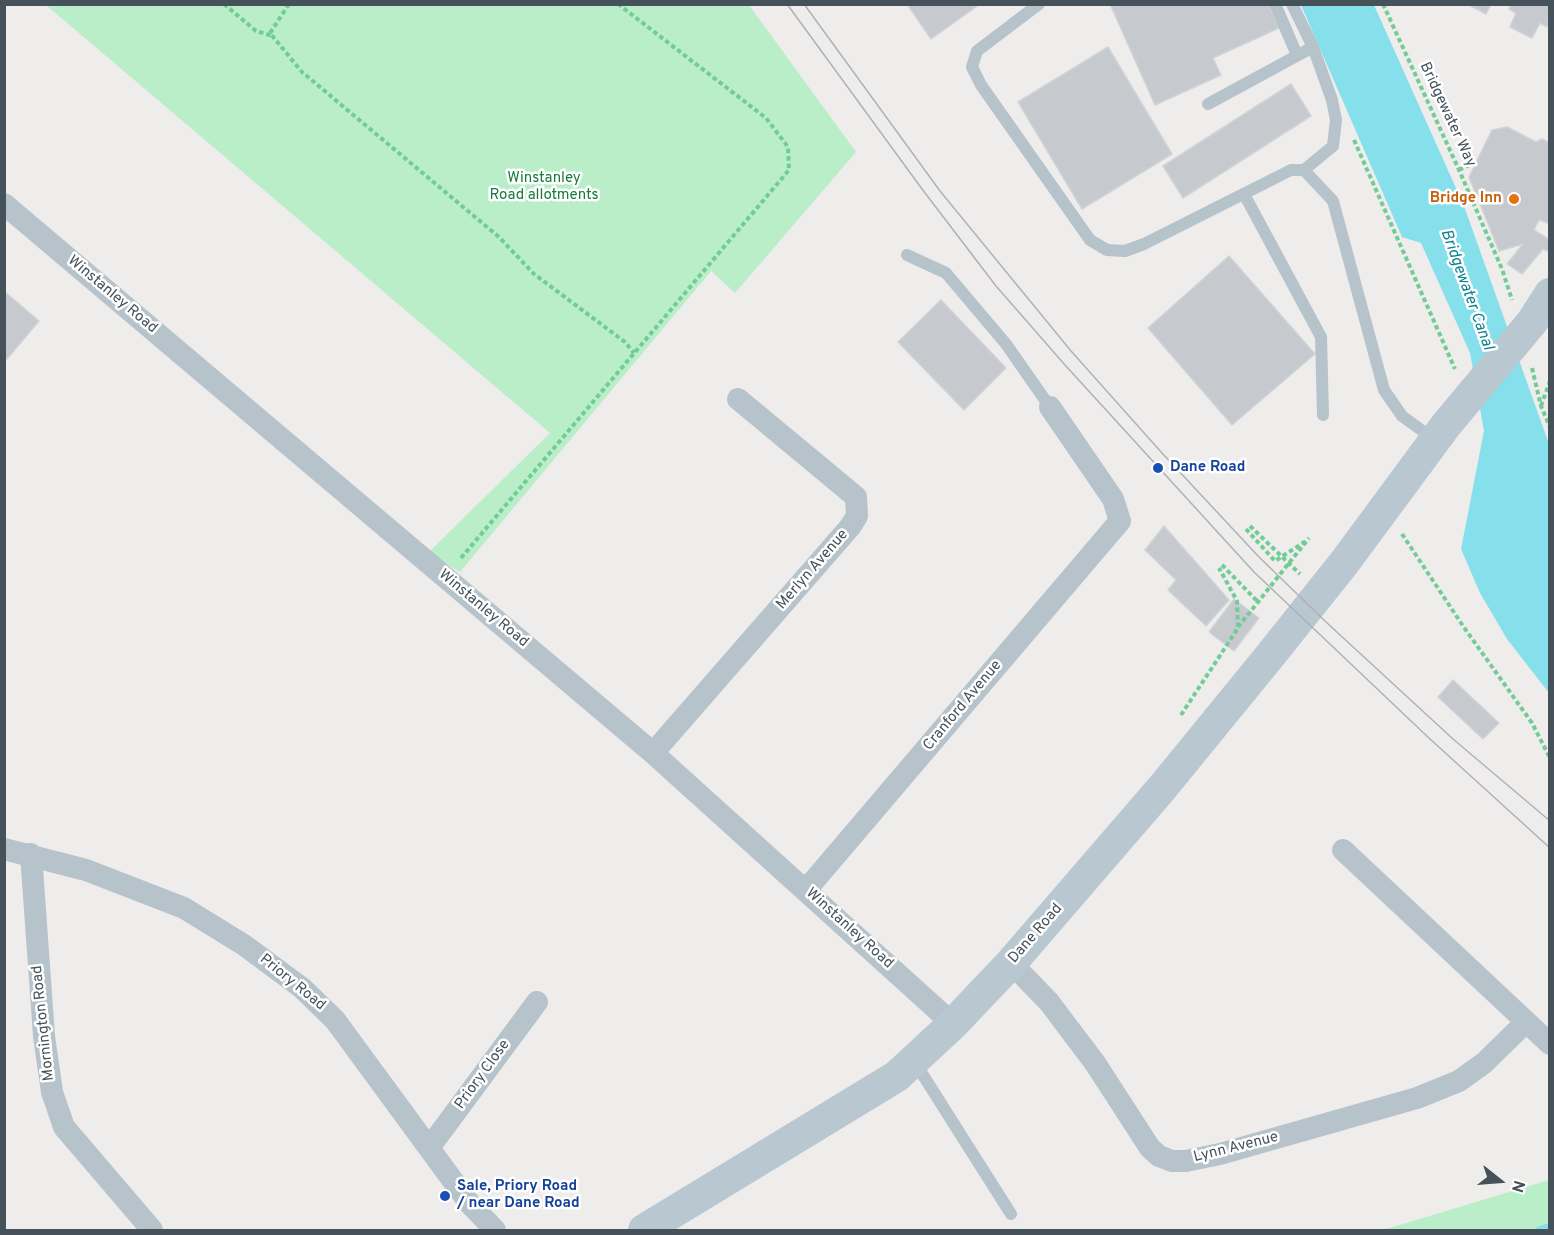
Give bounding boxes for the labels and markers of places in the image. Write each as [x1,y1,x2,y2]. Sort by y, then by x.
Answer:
place label: Bridge Inn [1430,190,1502,208]
marker: Bridge Inn [1507,192,1521,206]
place label: Dane Road [1170,459,1245,477]
marker: Dane Road [1151,461,1165,475]
place label: Sale, Priory Road / near Dane Road [457,1178,580,1213]
marker: Sale, Priory Road / near Dane Road [438,1189,452,1203]

